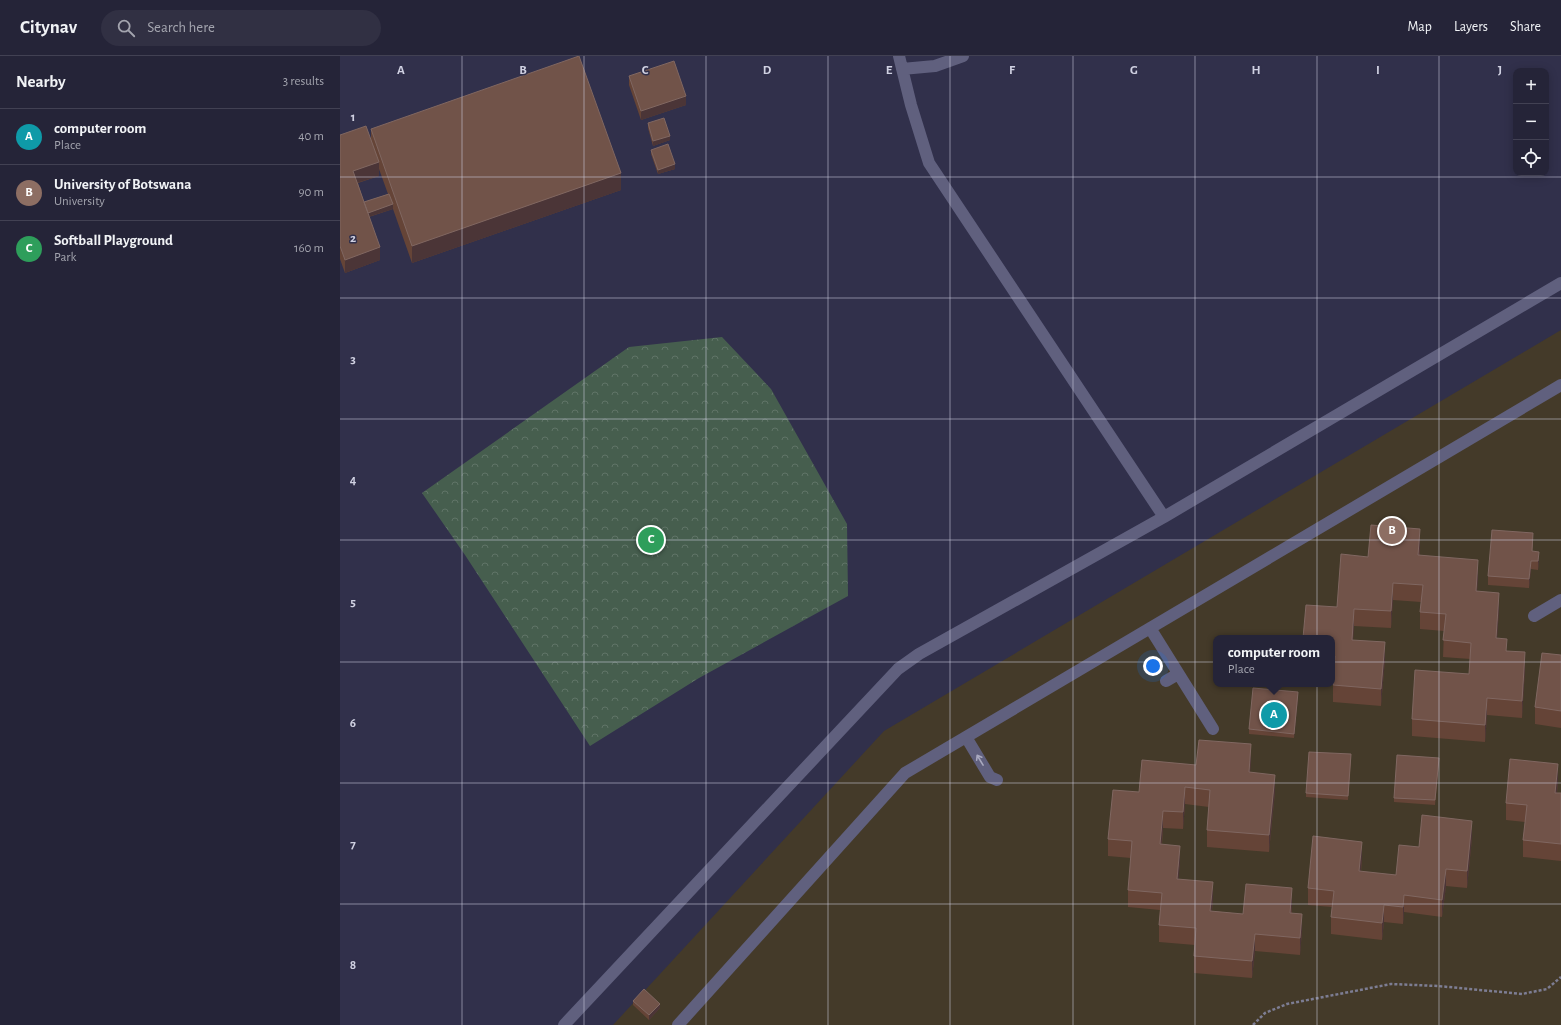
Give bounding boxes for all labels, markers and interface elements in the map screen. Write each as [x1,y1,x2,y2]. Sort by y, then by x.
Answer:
search box [101,10,381,46]
icon: search [115,17,137,39]
text: Citynav [20,18,77,37]
text: Search here [147,20,215,35]
text: Map [1407,20,1432,34]
text: Layers [1454,20,1488,34]
text: Share [1510,20,1541,34]
text: A [397,64,405,77]
text: B [519,64,527,77]
text: C [642,64,649,77]
text: D [763,64,772,77]
text: E [886,64,893,77]
text: F [1009,64,1016,77]
text: G [1130,64,1138,77]
text: H [1251,64,1261,77]
text: I [1376,64,1380,77]
text: J [1498,64,1502,77]
map controls [1513,68,1549,176]
button: + [1513,68,1549,104]
text: Nearby [16,73,66,90]
text: 3 results [283,75,324,88]
button: − [1513,104,1549,140]
text: 1 [351,111,355,124]
text: computer room [54,121,146,136]
text: A [25,130,33,143]
text: 40 m [298,130,324,143]
text: Place [54,139,81,152]
button: locate [1513,140,1549,176]
text: University of Botswana [54,177,191,192]
text: B [25,186,33,199]
text: 90 m [298,186,324,199]
text: University [54,195,105,208]
text: 2 [350,232,356,245]
text: Softball Playground [54,233,173,248]
text: C [26,242,32,255]
text: 160 m [294,242,324,255]
text: Park [54,251,76,264]
text: 3 [350,353,356,366]
text: 4 [350,474,357,487]
pin: B [1379,516,1405,546]
pin: C [638,525,664,555]
text: 5 [350,596,356,609]
popup [1213,635,1335,687]
text: computer room [1228,645,1320,660]
your location [1143,656,1163,676]
text: Place [1228,663,1255,676]
pin: A [1261,700,1287,730]
text: 6 [350,717,356,730]
one-way arrow [975,754,983,766]
text: 7 [350,838,356,851]
text: 8 [350,959,356,972]

